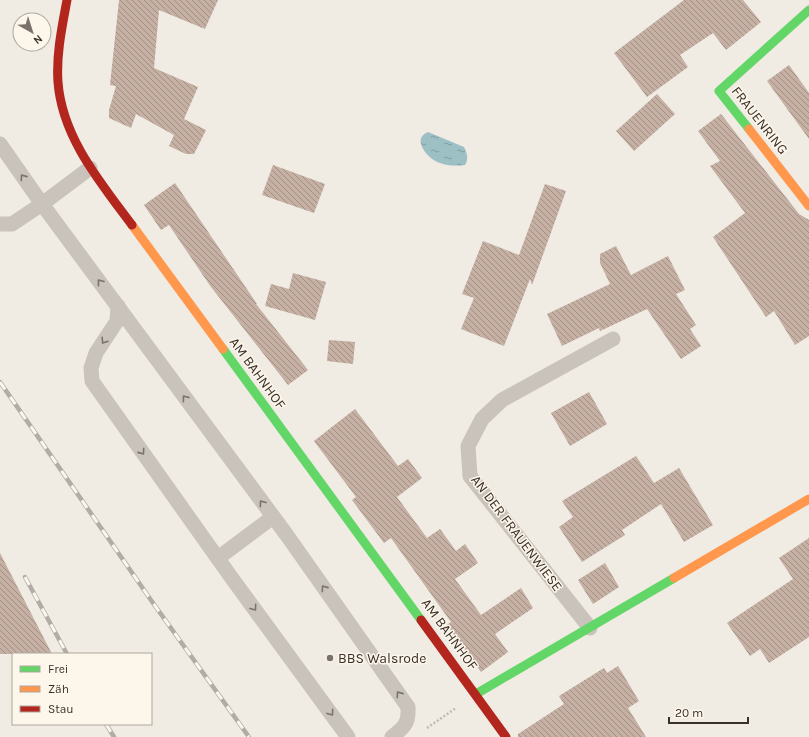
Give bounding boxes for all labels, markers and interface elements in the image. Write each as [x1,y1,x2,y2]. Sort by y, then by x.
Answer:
north arrow [12,12,52,52]
text: N [31,32,45,47]
street label: FRAUENRING [728,83,791,158]
one-way arrow [21,175,28,182]
one-way arrow [98,280,105,287]
street label: AM BAHNHOF [226,334,289,413]
one-way arrow [101,337,108,344]
one-way arrow [183,396,190,403]
one-way arrow [138,448,145,455]
street label: AN DER FRAUENWIESE [467,472,566,595]
one-way arrow [259,500,267,507]
one-way arrow [321,585,329,592]
street label: AM BAHNHOF [418,595,481,674]
one-way arrow [249,604,256,611]
place label: BBS Walsrode [338,650,426,667]
legend [12,653,152,725]
marker: BBS Walsrode [325,653,335,663]
text: Frei [48,662,68,676]
text: Zäh [48,682,69,696]
one-way arrow [396,691,404,698]
scale bar [669,699,748,725]
text: Stau [48,702,74,716]
text: 20 m [675,706,703,720]
one-way arrow [326,709,334,716]

